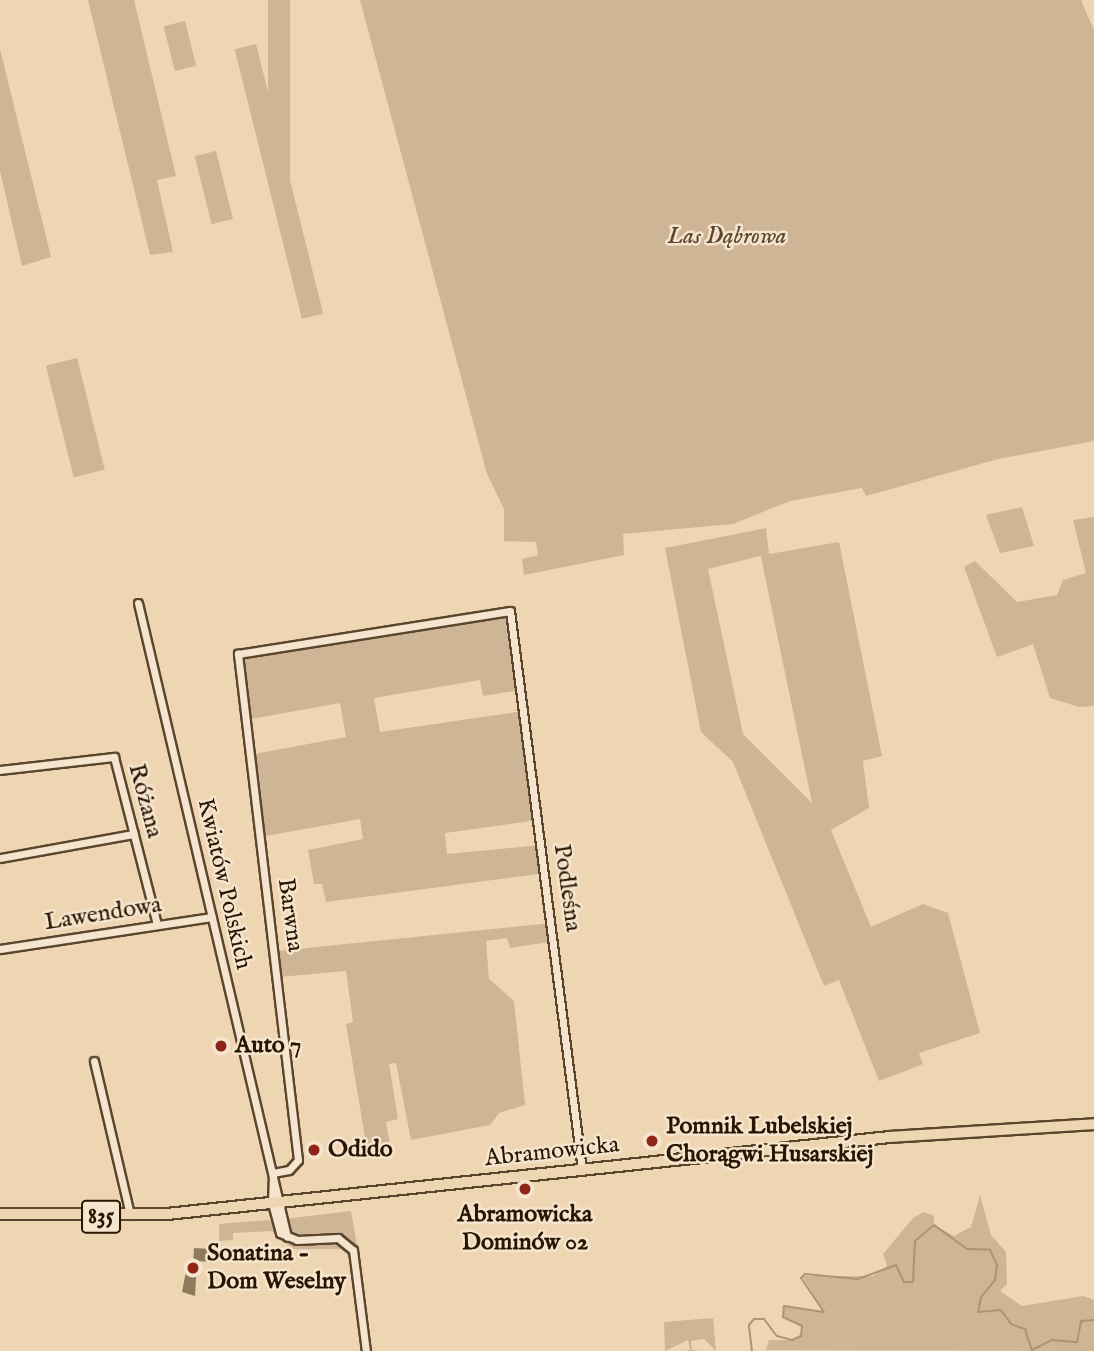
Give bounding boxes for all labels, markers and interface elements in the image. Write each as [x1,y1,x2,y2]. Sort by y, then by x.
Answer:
park label: Las Dąbrowa [668,223,786,251]
street label: Różana [121,761,169,841]
street label: Kwiatów Polskich [190,796,258,972]
street label: Podleśna [547,842,587,934]
street label: Barwna [271,876,309,954]
street label: Lawendowa [42,891,164,937]
place label: Auto 7 [235,1032,301,1060]
marker: Auto 7 [213,1038,229,1054]
place label: Pomnik Lubelskiej Chorągwi Husarskiej [666,1113,873,1169]
street label: Abramowicka [483,1131,621,1173]
marker: Pomnik Lubelskiej Chorągwi Husarskiej [644,1133,660,1149]
place label: Odido [328,1136,393,1164]
marker: Odido [306,1142,322,1158]
marker: Abramowicka Dominów 02 [517,1181,533,1197]
road number: 835 [80,1198,122,1236]
place label: Abramowicka Dominów 02 [458,1201,592,1257]
place label: Sonatina - Dom Weselny [207,1240,346,1296]
marker: Sonatina - Dom Weselny [185,1260,201,1276]

